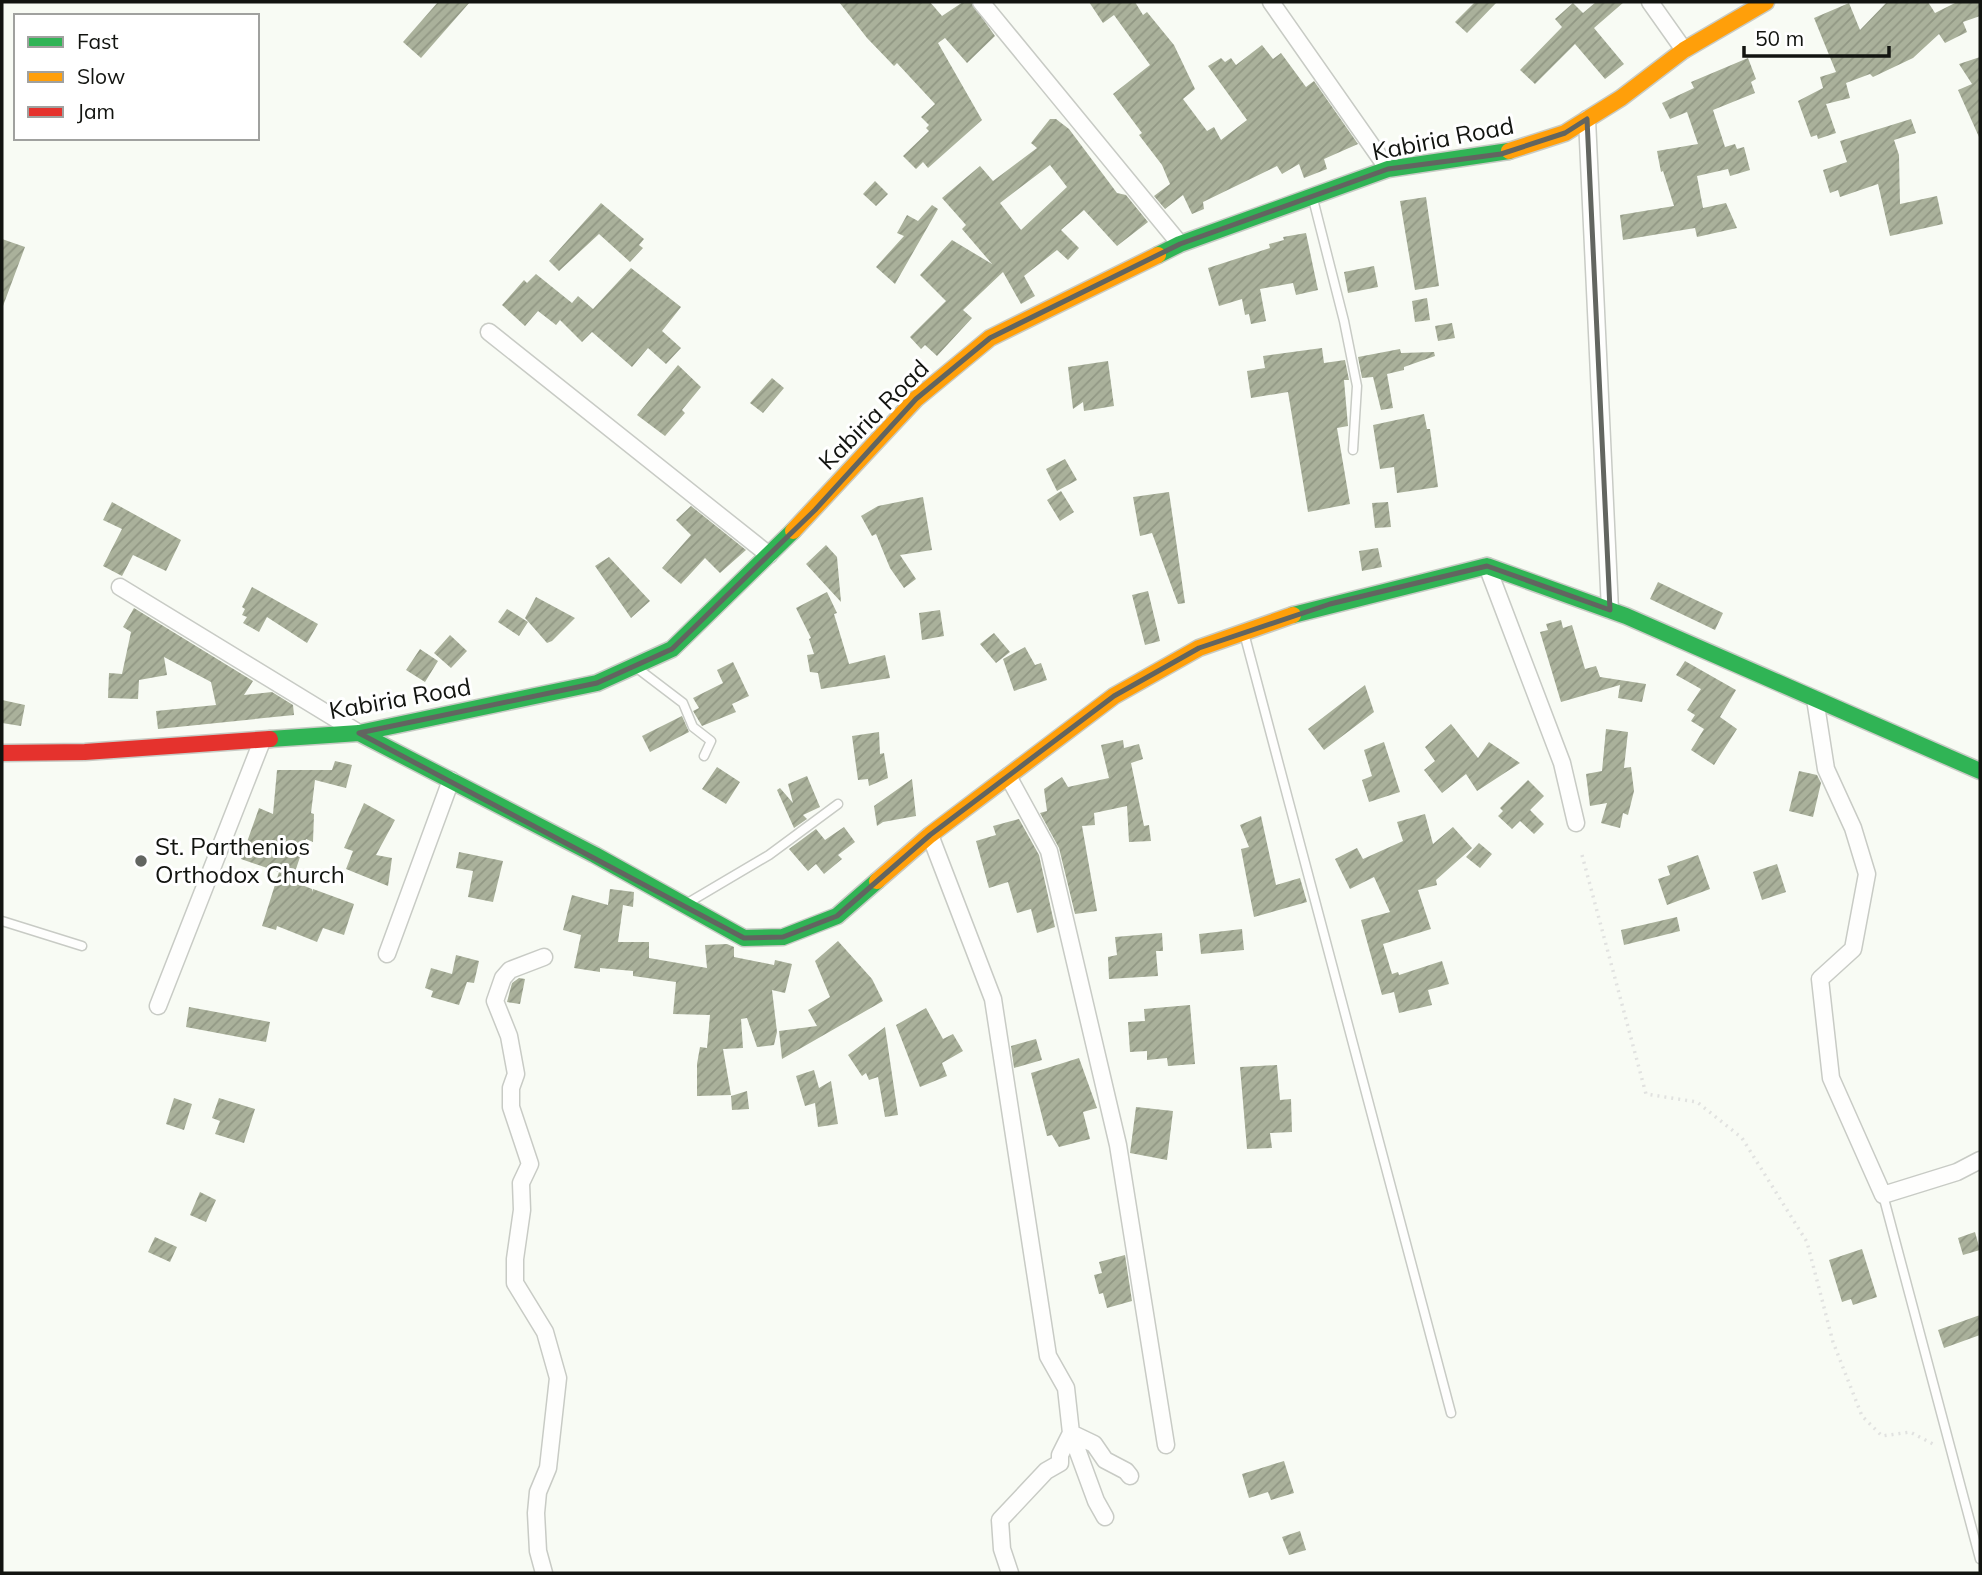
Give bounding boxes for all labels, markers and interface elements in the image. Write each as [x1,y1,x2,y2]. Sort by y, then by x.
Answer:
legend [14,14,259,140]
scale bar [1744,14,1889,58]
text: 50 m [1755,25,1804,51]
text: Fast [77,28,119,54]
text: Slow [77,63,125,89]
text: Jam [77,98,115,124]
street label: Kabiria Road [1369,110,1516,166]
street label: Kabiria Road [812,353,935,476]
street label: Kabiria Road [326,671,473,725]
place label: St. Parthenios Orthodox Church [155,831,345,889]
marker: St. Parthenios Orthodox Church [133,853,149,869]

